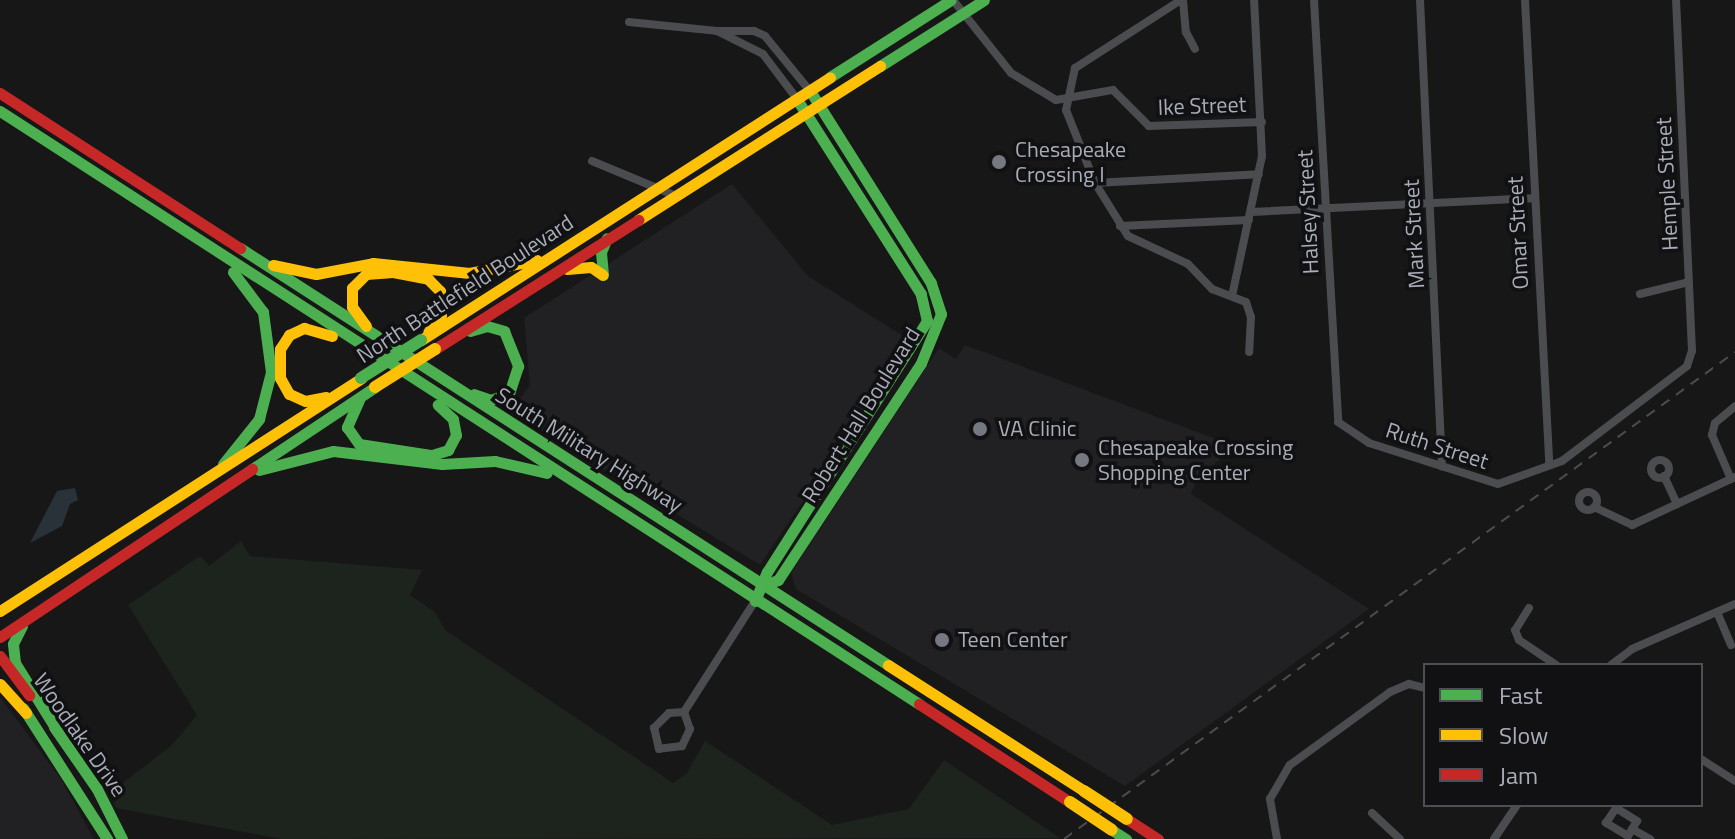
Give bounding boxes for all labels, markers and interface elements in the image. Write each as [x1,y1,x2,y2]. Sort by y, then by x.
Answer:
street label: Ike Street [1157,91,1247,121]
street label: Hemple Street [1650,117,1684,251]
place label: Chesapeake Crossing I [1015,136,1126,188]
street label: Halsey Street [1292,149,1324,275]
marker: Chesapeake Crossing I [990,153,1008,171]
street label: Omar Street [1502,176,1534,290]
street label: Mark Street [1398,179,1430,289]
street label: North Battlefield Boulevard [352,209,578,369]
street label: Robert Hall Boulevard [796,322,926,508]
street label: South Military Highway [491,382,687,518]
place label: VA Clinic [998,416,1076,442]
street label: Ruth Street [1382,417,1492,475]
marker: VA Clinic [969,418,991,440]
place label: Chesapeake Crossing Shopping Center [1098,434,1293,486]
marker: Chesapeake Crossing Shopping Center [1073,451,1091,469]
place label: Teen Center [958,627,1067,653]
marker: Teen Center [933,631,951,649]
legend [1423,663,1703,807]
street label: Woodlake Drive [28,668,132,802]
text: Fast [1499,677,1542,713]
text: Slow [1499,717,1548,753]
text: Jam [1499,757,1538,793]

